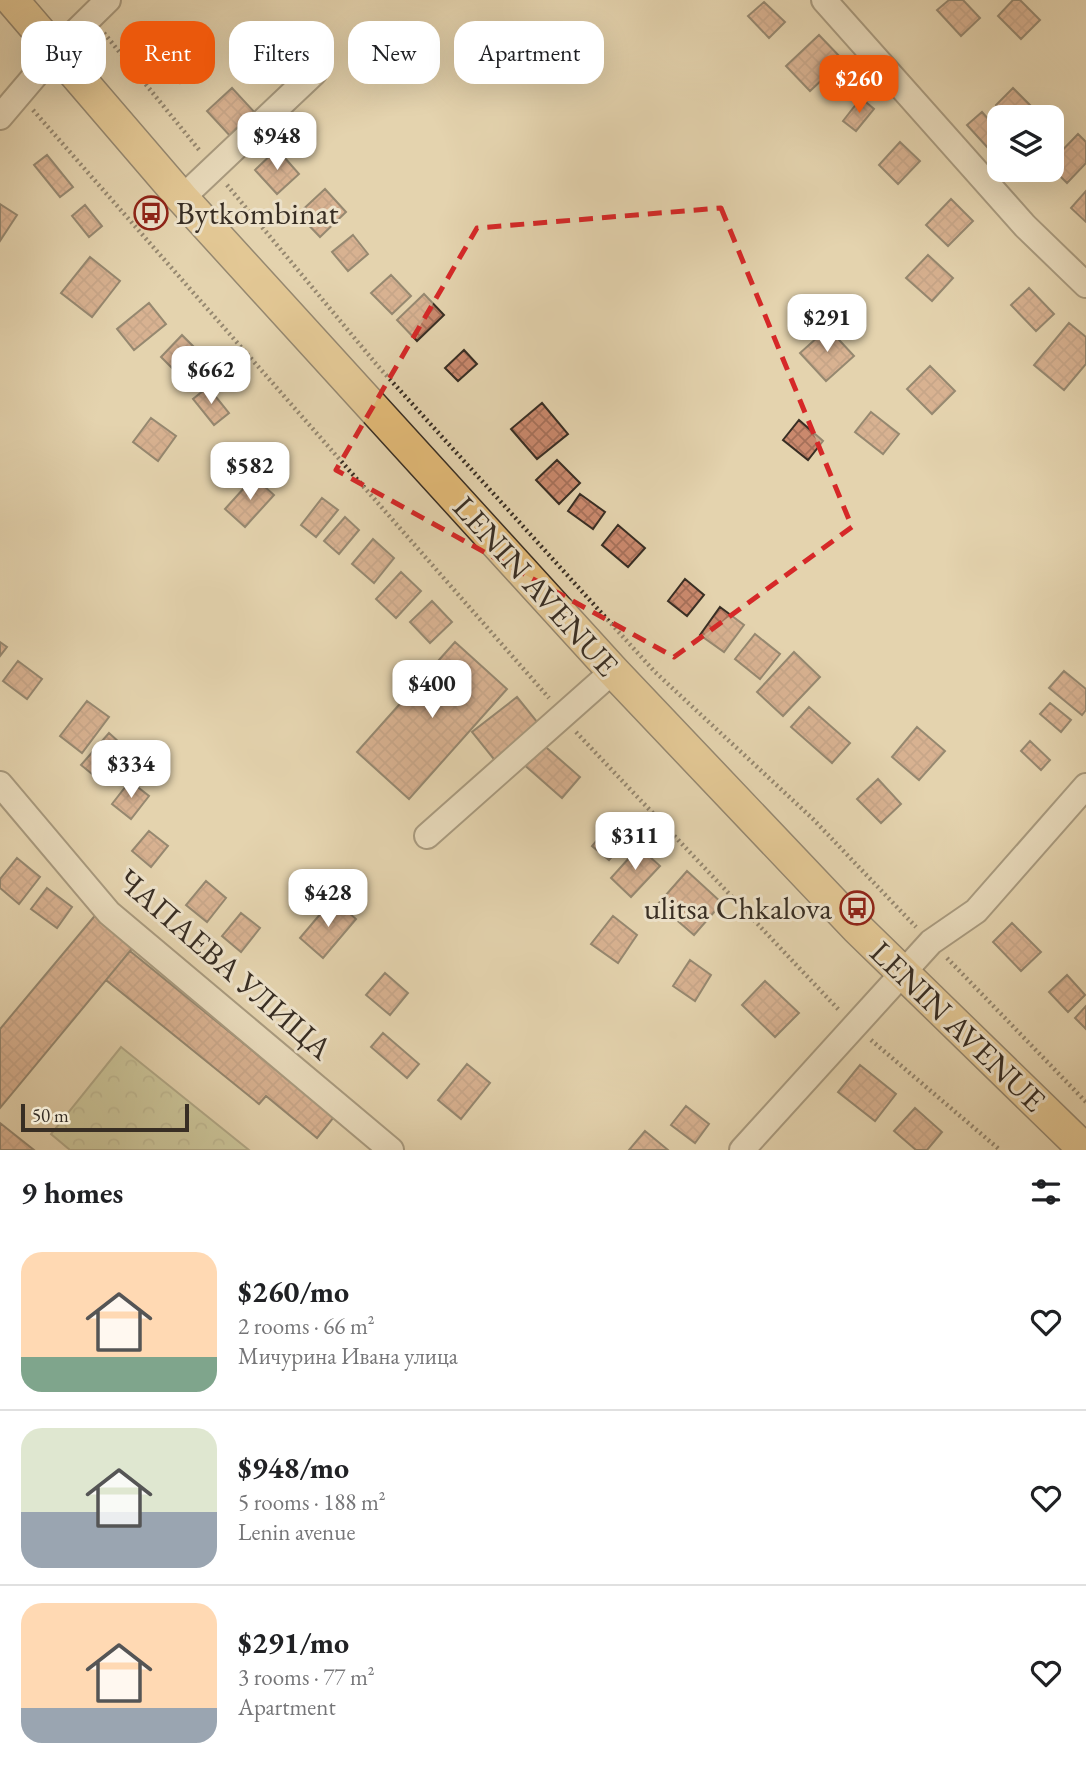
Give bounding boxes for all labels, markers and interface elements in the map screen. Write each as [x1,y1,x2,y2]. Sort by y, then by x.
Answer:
chip: Buy [21,21,106,84]
chip: Rent [120,21,215,84]
chip: Filters [229,21,334,84]
chip: New [348,21,440,84]
chip: Apartment [454,21,604,84]
pin: $260 [818,55,900,115]
text: $260 [835,63,883,93]
map controls [987,105,1064,182]
button: layers [987,105,1064,182]
pin: $948 [236,113,318,172]
text: $948 [253,120,301,150]
place label: Bytkombinat [176,192,339,234]
bus stop icon: Bytkombinat [132,194,170,232]
pin: $291 [786,294,868,354]
text: $291 [803,302,851,332]
pin: $662 [170,346,252,406]
text: $662 [187,354,235,384]
pin: $582 [209,442,291,502]
text: $582 [226,450,274,480]
street label: LENIN AVENUE [444,487,628,685]
pin: $400 [391,660,473,720]
text: $400 [408,668,456,698]
pin: $334 [90,740,172,800]
text: $334 [107,748,155,778]
pin: $311 [594,812,676,872]
text: $311 [611,820,659,850]
street label: ЧАПАЕВА УЛИЦА [109,859,342,1069]
pin: $428 [287,870,369,929]
text: $428 [304,877,352,907]
place label: ulitsa Chkalova [644,887,832,929]
bus stop icon: ulitsa Chkalova [838,889,876,927]
street label: LENIN AVENUE [861,931,1055,1121]
scale bar [21,1101,189,1133]
text: 50 m [32,1103,69,1128]
text: 9 homes [21,1173,123,1212]
icon: filters [1027,1173,1065,1211]
text: $260/mo [238,1272,349,1311]
icon: home [77,1280,161,1364]
icon: heart [1027,1303,1065,1341]
text: 2 rooms · 66 m² [238,1311,375,1341]
text: Мичурина Ивана улица [238,1341,458,1371]
text: $948/mo [238,1448,349,1487]
icon: home [77,1456,161,1540]
icon: heart [1027,1479,1065,1517]
text: 5 rooms · 188 m² [238,1487,386,1517]
text: Lenin avenue [238,1517,355,1547]
text: $291/mo [238,1623,349,1662]
icon: home [77,1631,161,1715]
icon: heart [1027,1654,1065,1692]
text: 3 rooms · 77 m² [238,1662,375,1692]
text: Apartment [238,1692,336,1722]

